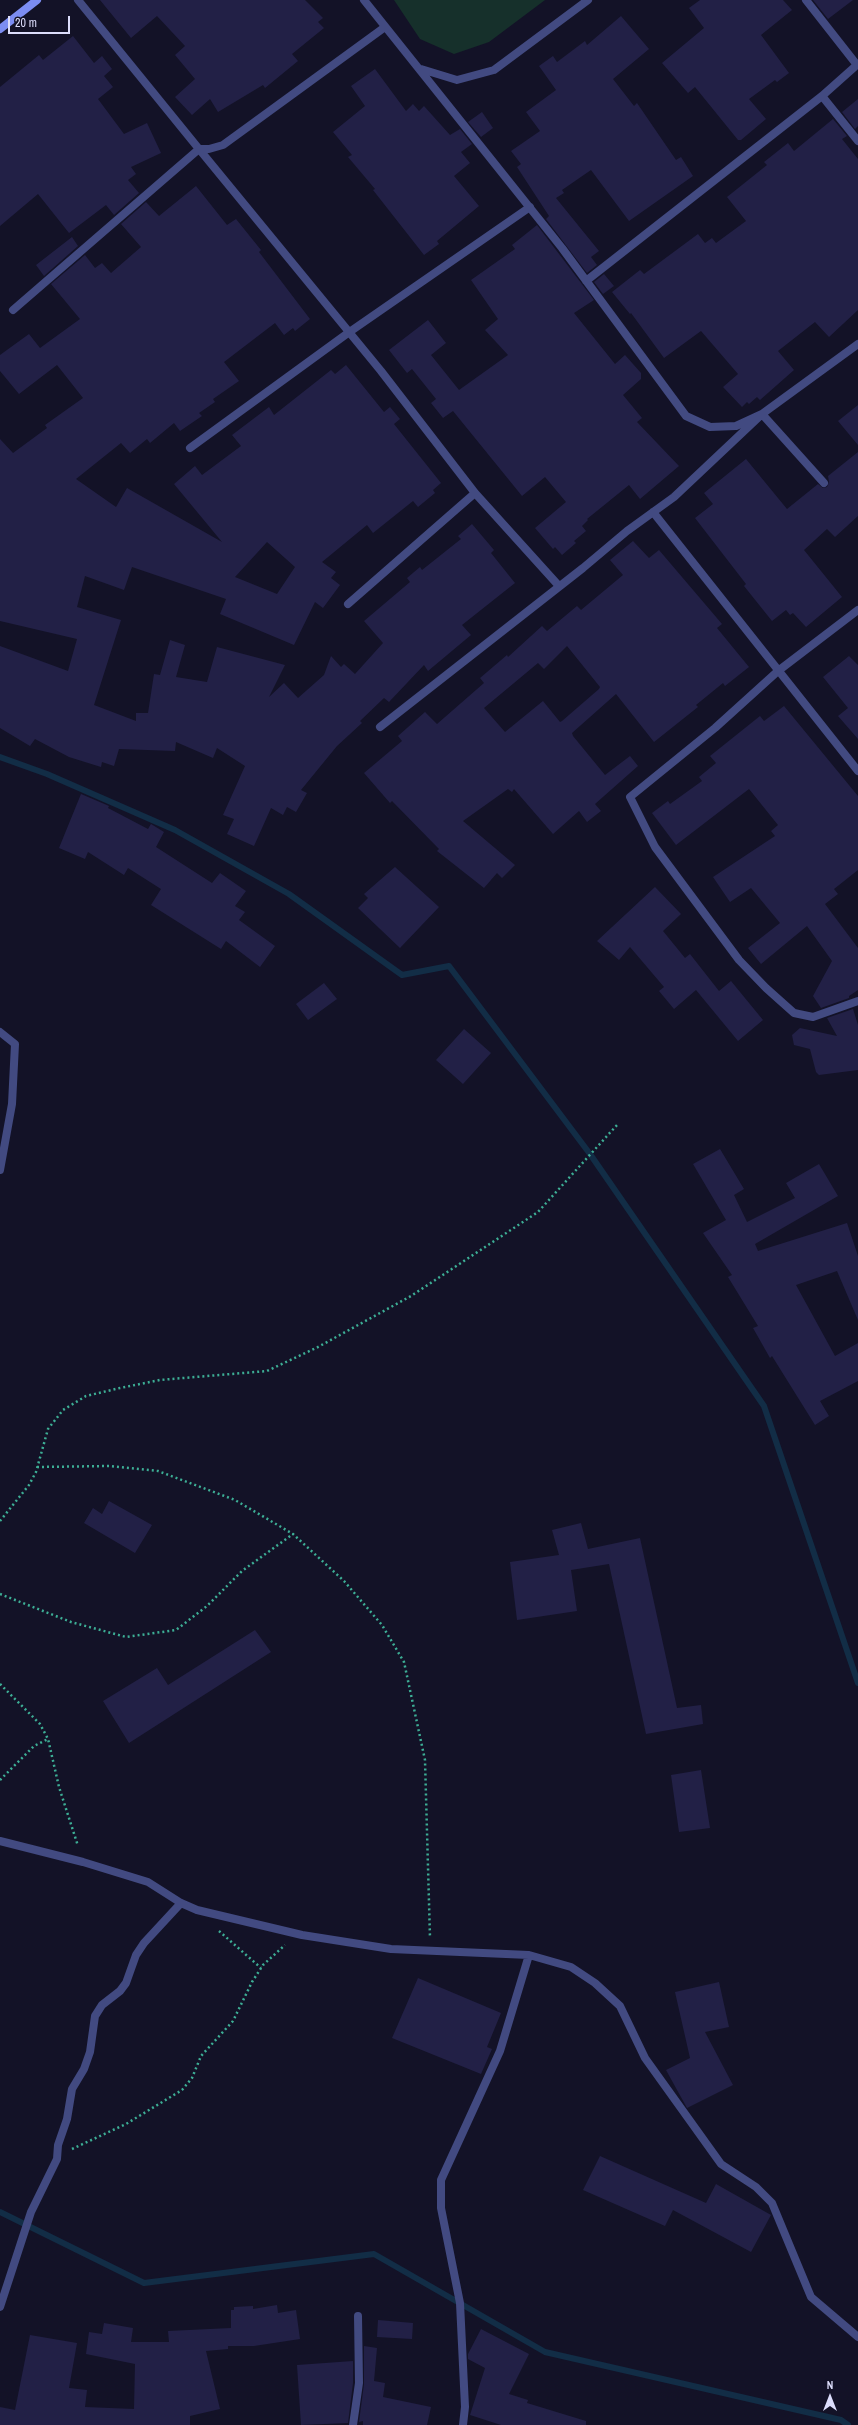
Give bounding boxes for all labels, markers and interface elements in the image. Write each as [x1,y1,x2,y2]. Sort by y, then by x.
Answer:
scale bar [10,8,72,34]
text: 20 m [15,15,37,31]
north arrow [810,2377,850,2417]
text: N [827,2378,833,2392]

